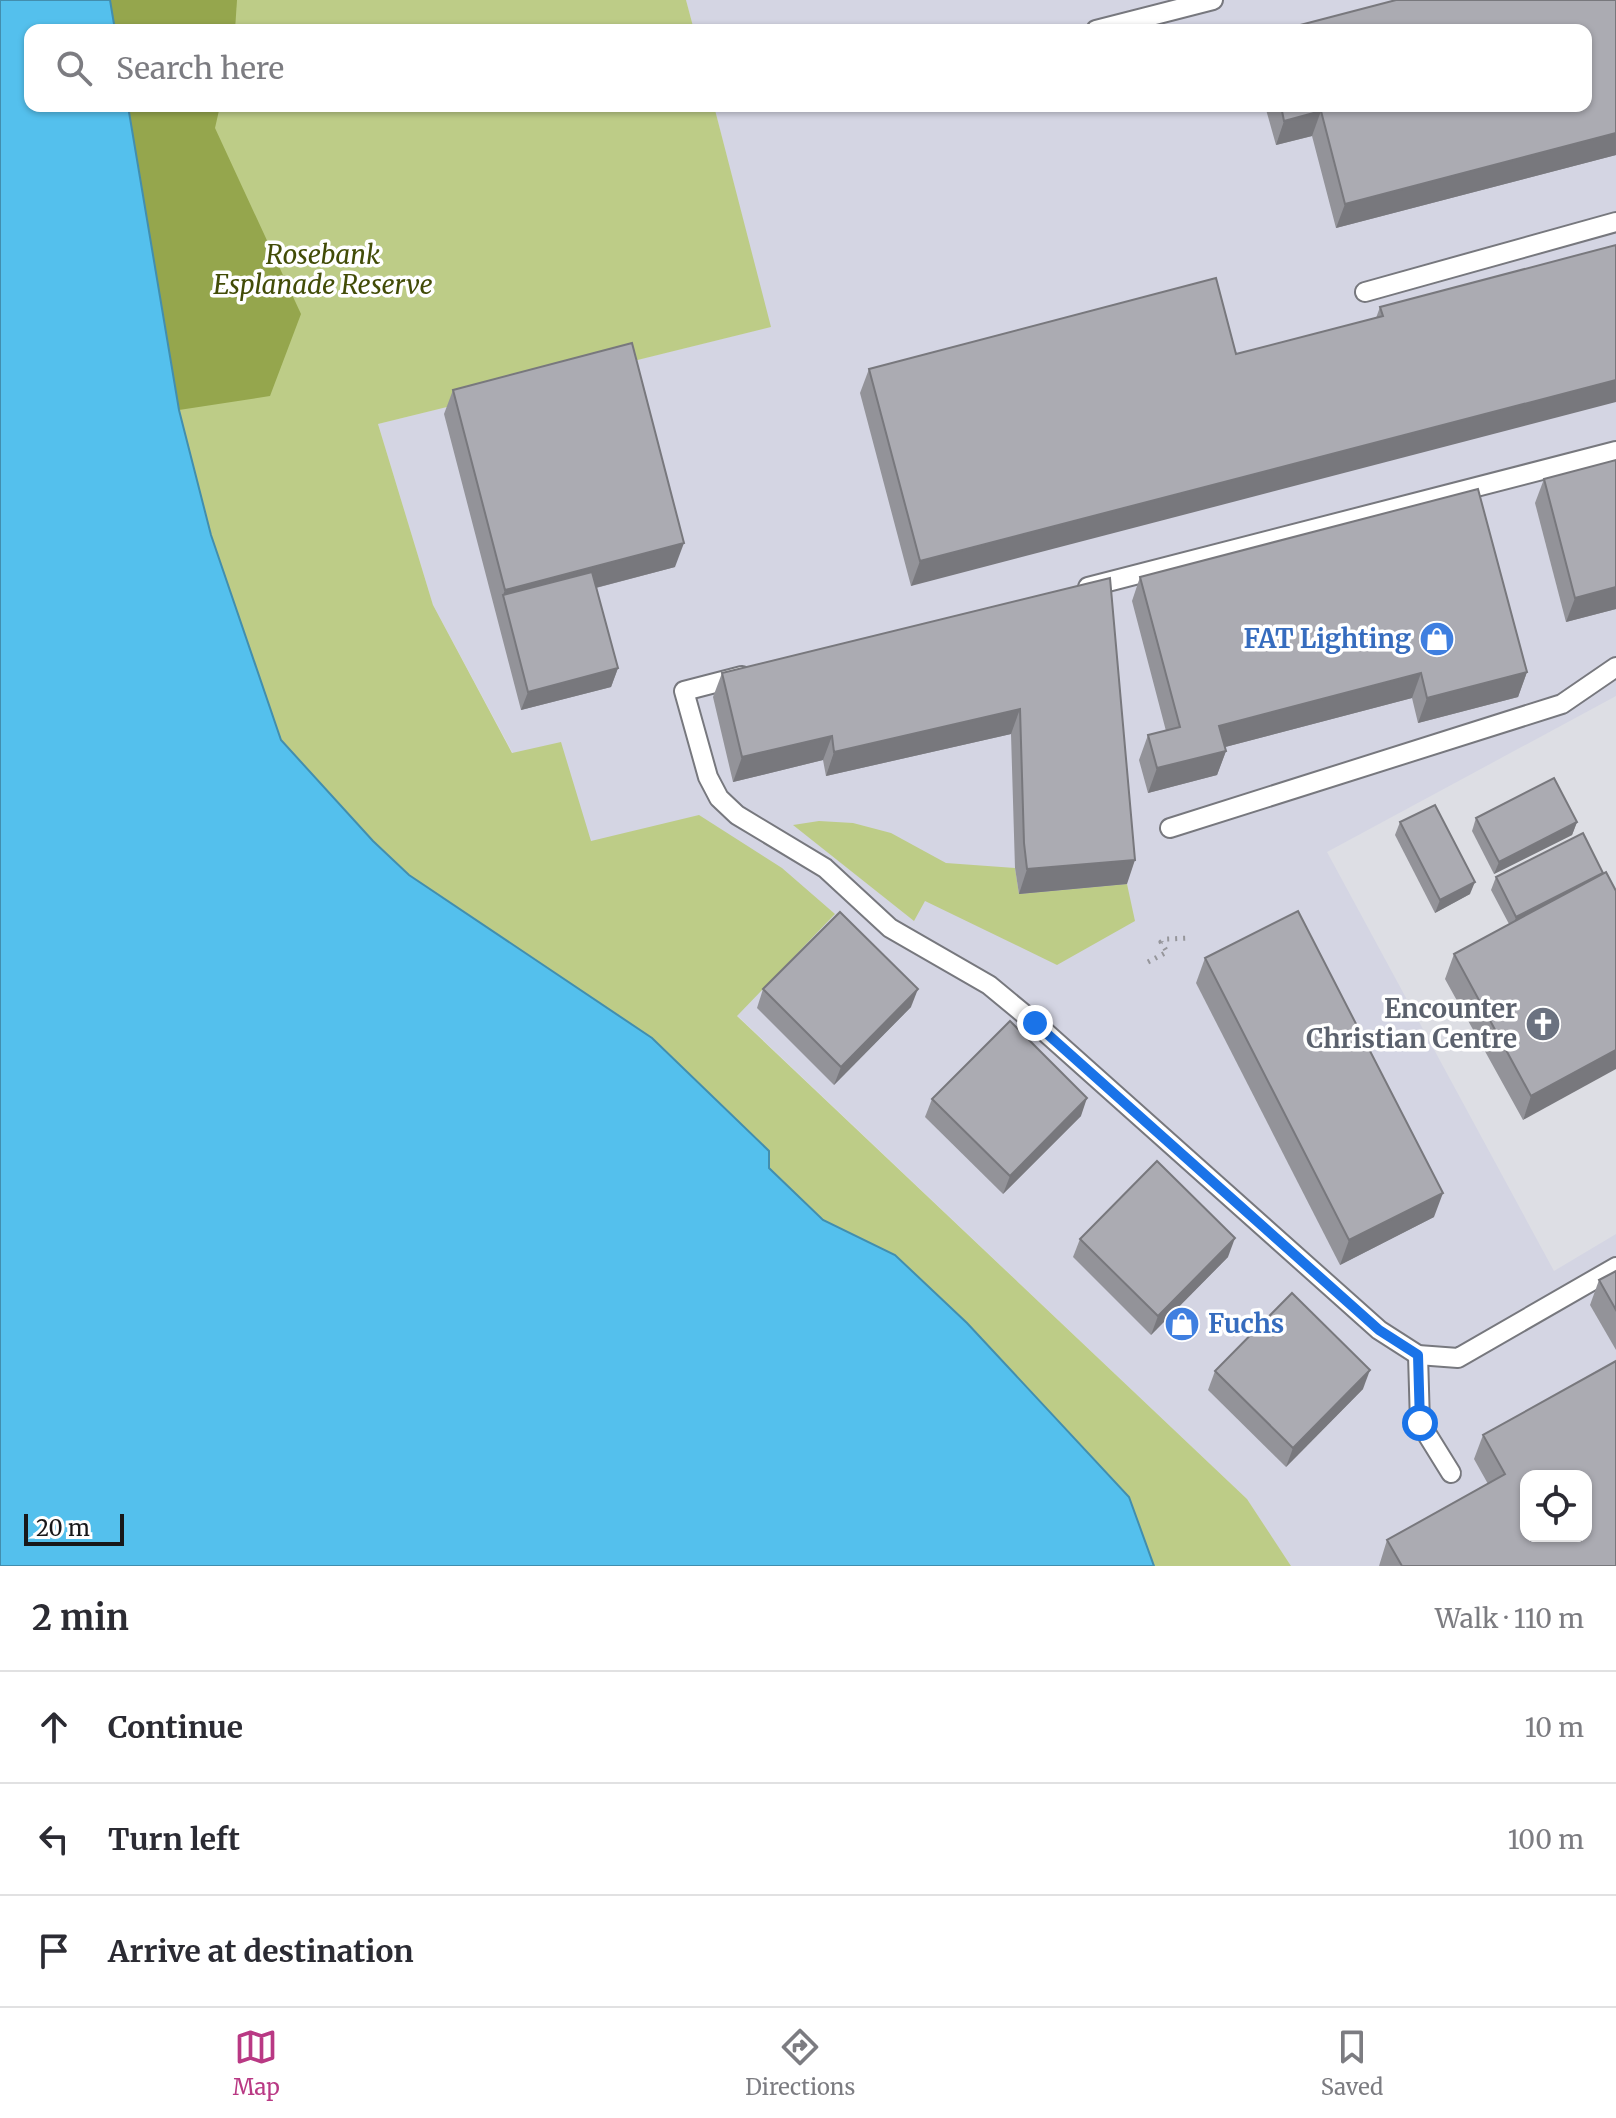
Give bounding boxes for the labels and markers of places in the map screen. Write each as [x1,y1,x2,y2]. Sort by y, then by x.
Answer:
shop icon: FAT Lighting [1418,620,1456,658]
place label: FAT Lighting [1244,622,1411,655]
place label: Encounter Christian Centre [1306,992,1517,1055]
church icon: Encounter Christian Centre [1524,1005,1562,1043]
shop icon: Fuchs [1163,1305,1201,1343]
place label: Fuchs [1208,1307,1284,1340]

